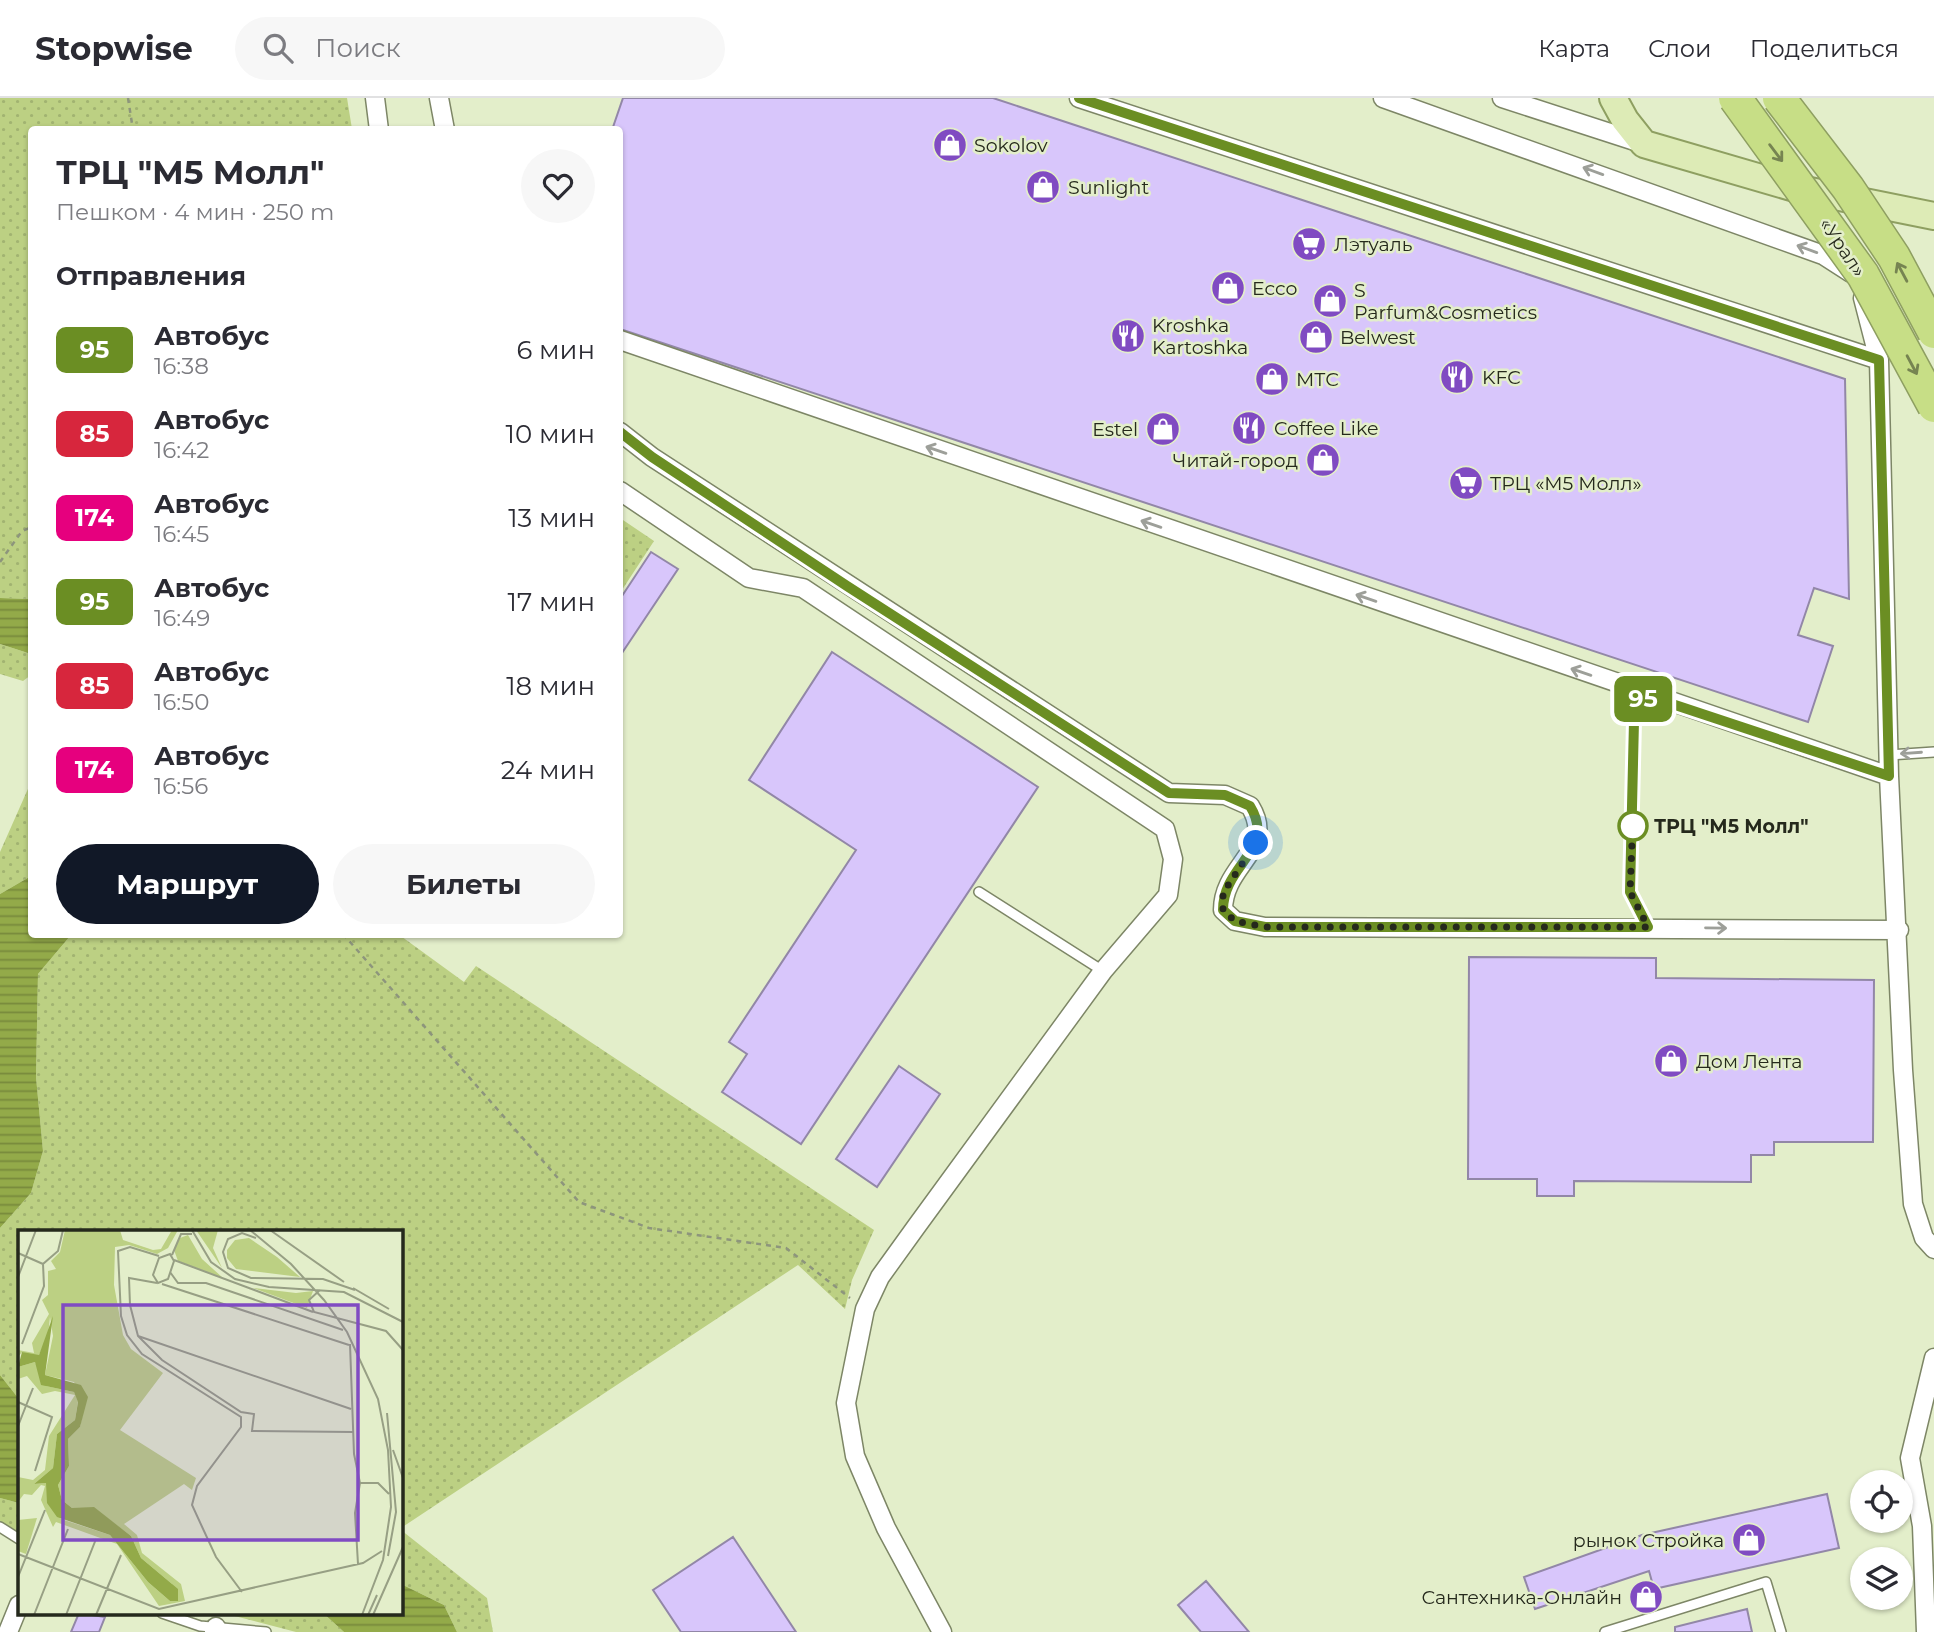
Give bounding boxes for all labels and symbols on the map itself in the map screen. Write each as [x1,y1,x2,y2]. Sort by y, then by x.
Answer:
shop icon: Sokolov [931,126,969,164]
place label: Sokolov [974,134,1048,157]
one-way arrow [1769,143,1784,161]
one-way arrow [1583,164,1605,177]
shop icon: Sunlight [1024,168,1062,206]
place label: Sunlight [1068,176,1149,199]
street label: «Урал» [1815,213,1871,281]
supermarket icon: Лэтуаль [1290,225,1328,263]
place label: Лэтуаль [1334,233,1413,256]
one-way arrow [1797,242,1819,255]
one-way arrow [1895,262,1908,283]
shop icon: Ecco [1209,269,1247,307]
place label: Ecco [1252,277,1298,300]
place label: S Parfum&Cosmetics [1354,279,1537,324]
shop icon: S Parfum&Cosmetics [1311,282,1349,320]
place label: Kroshka Kartoshka [1152,314,1248,359]
restaurant icon: Kroshka Kartoshka [1109,317,1147,355]
shop icon: Belwest [1297,318,1335,356]
place label: Belwest [1340,326,1416,349]
one-way arrow [1905,354,1919,374]
restaurant icon: KFC [1438,358,1476,396]
shop icon: МТС [1253,360,1291,398]
place label: KFC [1482,366,1521,389]
place label: МТС [1296,368,1339,391]
restaurant icon: Coffee Like [1230,409,1268,447]
shop icon: Estel [1144,410,1182,448]
place label: Coffee Like [1274,417,1378,440]
place label: Estel [1092,418,1138,441]
shop icon: Читай-город [1304,441,1342,479]
one-way arrow [925,443,947,455]
place label: Читай-город [1173,449,1298,472]
supermarket icon: ТРЦ «М5 Молл» [1447,464,1485,502]
place label: ТРЦ «М5 Молл» [1490,472,1642,495]
one-way arrow [1140,517,1162,529]
one-way arrow [1355,591,1377,603]
one-way arrow [1570,665,1592,677]
line badge: 95 [1612,676,1674,722]
one-way arrow [1900,747,1923,760]
marker: ТРЦ "М5 Молл" [1618,811,1648,841]
place label: ТРЦ "М5 Молл" [1654,815,1809,838]
your location [1238,825,1273,860]
one-way arrow [1705,921,1728,935]
shop icon: Дом Лента [1652,1042,1690,1080]
place label: Дом Лента [1696,1050,1802,1073]
inset map [18,1230,402,1614]
shop icon: рынок Стройка [1730,1521,1768,1559]
place label: рынок Стройка [1573,1529,1724,1552]
shop icon: Сантехника-Онлайн [1627,1578,1665,1616]
place label: Сантехника-Онлайн [1421,1586,1622,1609]

